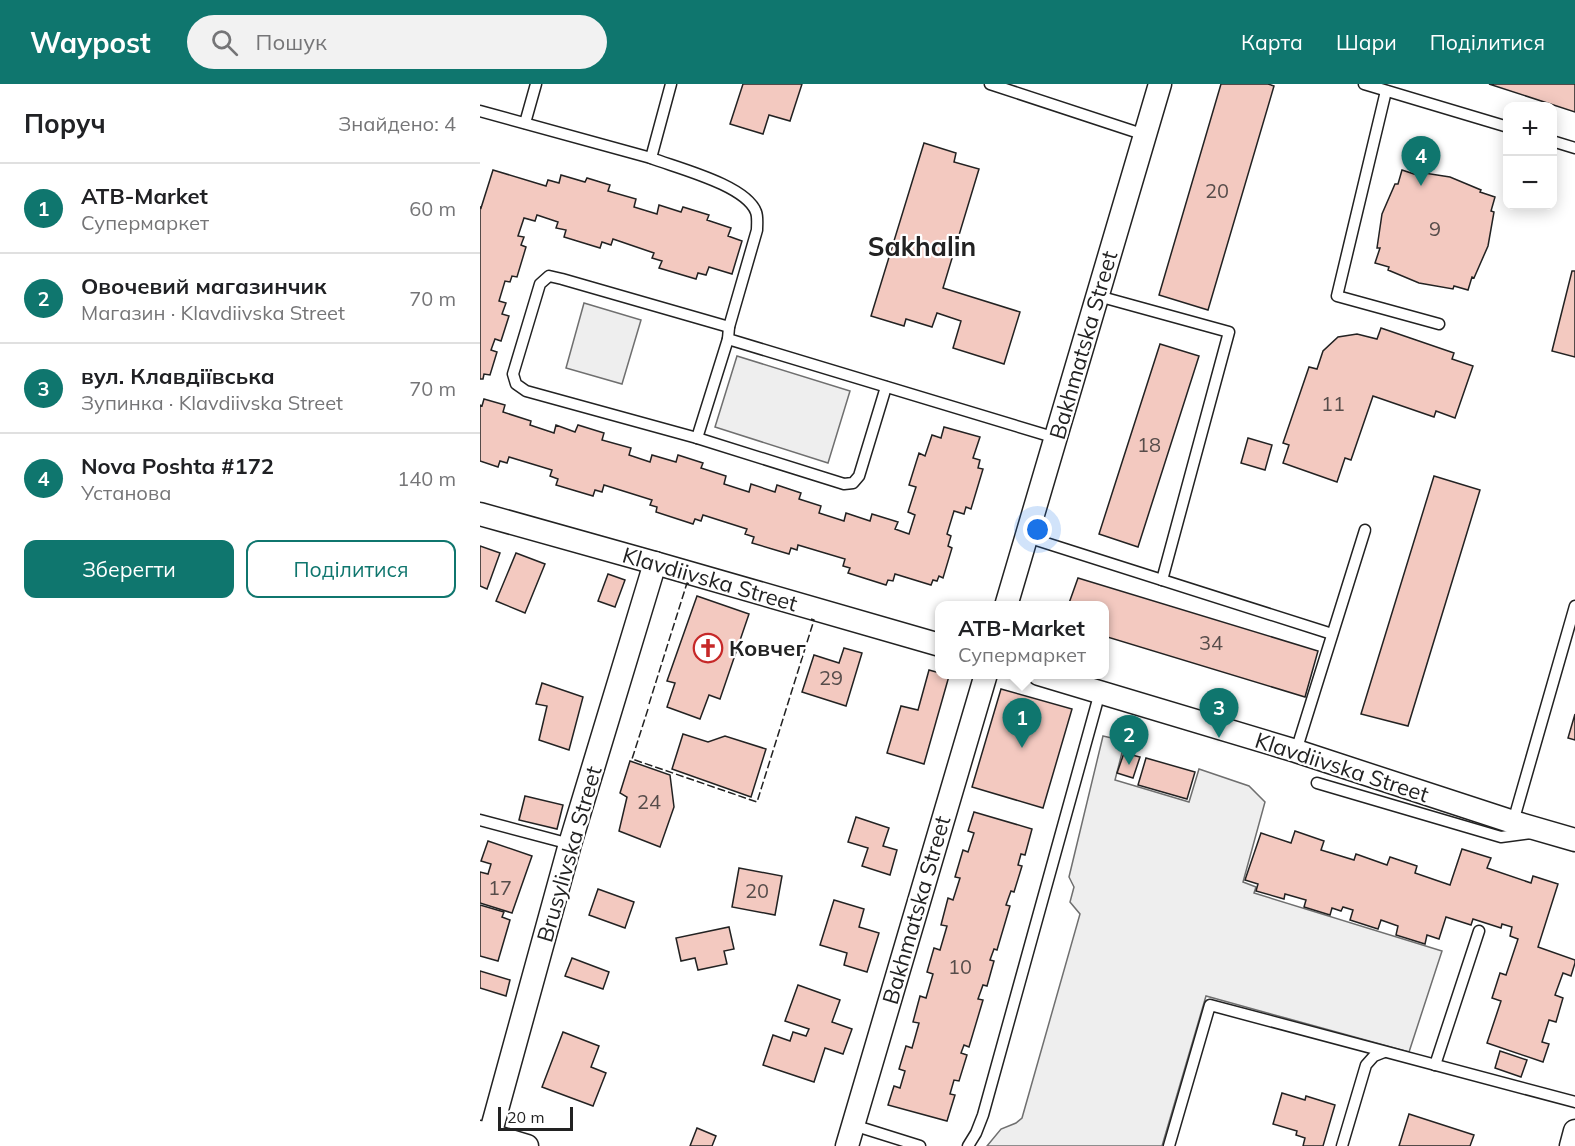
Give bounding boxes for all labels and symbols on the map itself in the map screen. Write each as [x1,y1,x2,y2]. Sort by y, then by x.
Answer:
pin: 4 [1402,136,1440,186]
house number: 20 [1205,178,1229,203]
house number: 9 [1429,216,1441,241]
district label: Sakhalin [868,230,976,263]
street label: Bakhmatska Street [1043,247,1123,442]
house number: 11 [1321,391,1345,416]
house number: 18 [1137,432,1161,457]
your location [1023,515,1052,544]
street label: Klavdiivska Street [619,541,801,617]
house number: 34 [1199,630,1223,655]
church icon: Ковчег [692,632,724,664]
place label: Ковчег [729,634,806,662]
house number: 29 [819,665,843,690]
pin: 3 [1200,688,1238,738]
pin: 1 [1002,698,1042,748]
pin: 2 [1110,716,1148,765]
street label: Klavdiivska Street [1252,726,1433,808]
street label: Brusylivska Street [530,762,608,945]
house number: 24 [637,789,661,814]
street label: Bakhmatska Street [876,812,956,1007]
house number: 17 [488,875,512,900]
house number: 20 [745,878,769,903]
house number: 10 [948,954,972,979]
scale bar [498,1104,573,1132]

